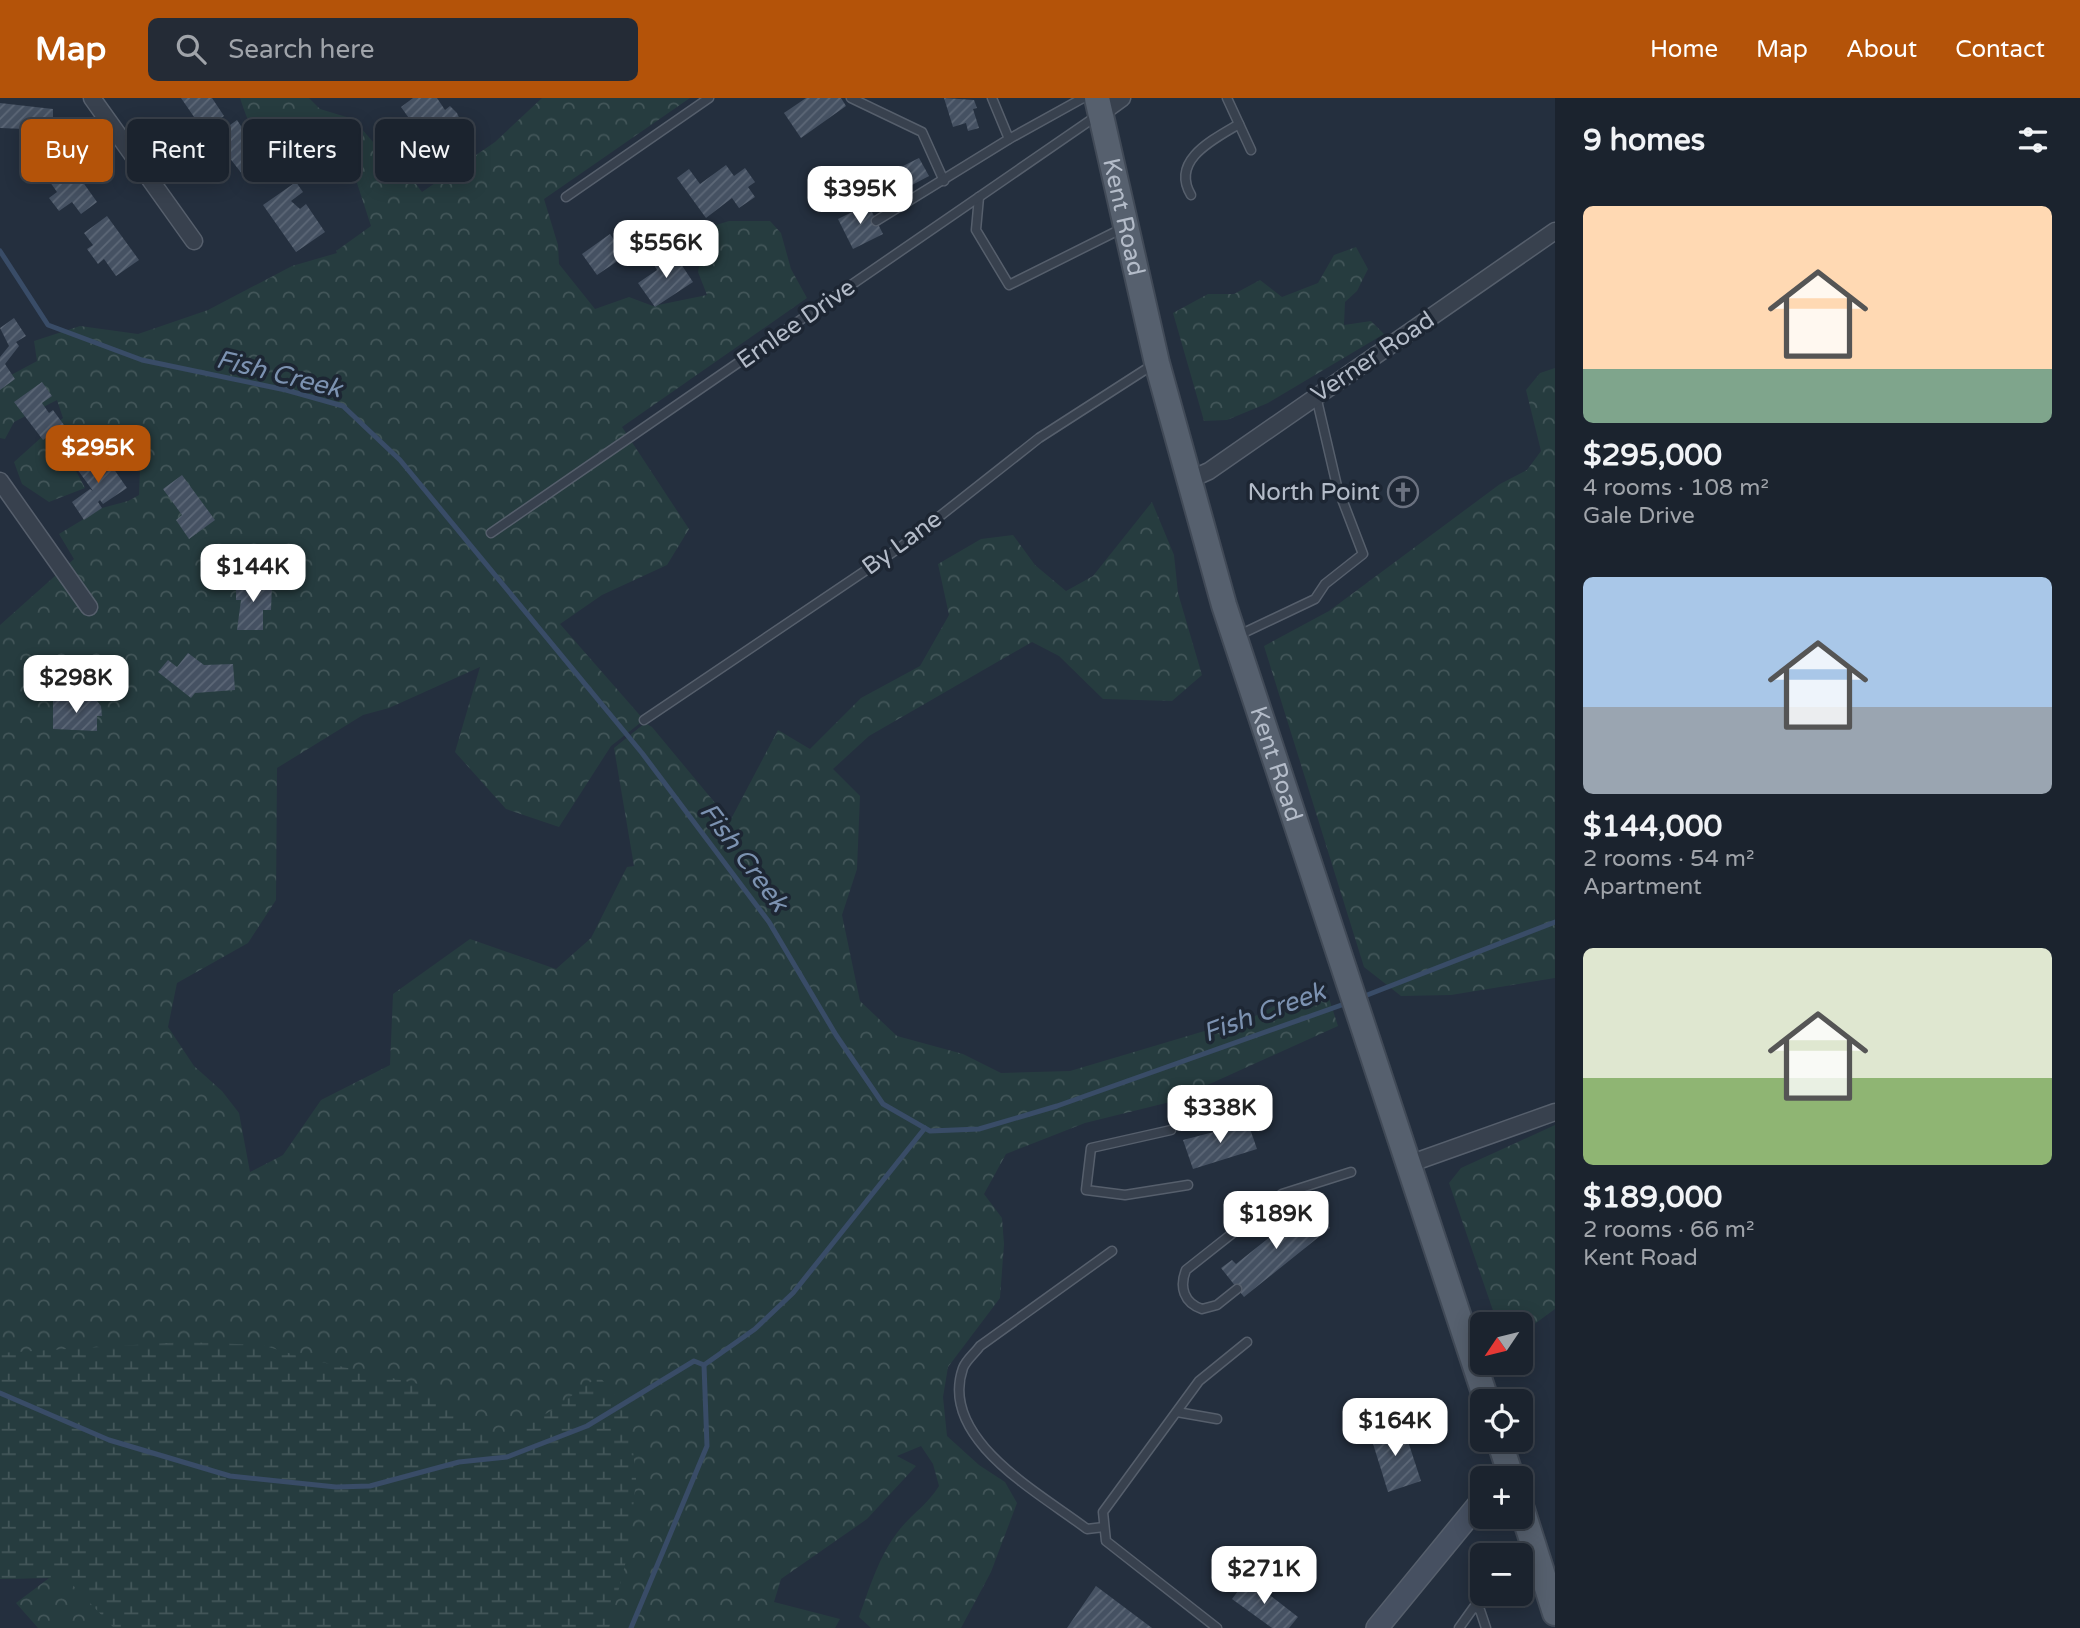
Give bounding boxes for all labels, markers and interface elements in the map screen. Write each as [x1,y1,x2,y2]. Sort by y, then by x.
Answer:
search box [148,18,638,81]
text: Map [35,30,106,69]
icon: search [172,30,210,68]
text: Search here [228,34,374,65]
text: Home [1650,35,1718,64]
text: Map [1756,35,1808,64]
text: About [1846,35,1917,64]
text: Contact [1955,35,2045,64]
chip: Buy [21,119,113,182]
chip: Rent [127,119,229,182]
chip: Filters [243,119,361,182]
chip: New [375,119,474,182]
icon: filters [2014,121,2052,159]
text: 9 homes [1583,122,1705,159]
street label: Kent Road [1097,155,1151,279]
pin: $395K [811,166,909,226]
text: $395K [824,175,896,203]
pin: $556K [617,220,715,280]
text: $556K [630,229,702,257]
icon: home [1755,251,1881,377]
street label: Ernlee Drive [731,273,861,375]
street label: Verner Road [1306,305,1440,409]
water label: Fish Creek [213,343,347,405]
pin: $295K [49,426,147,485]
text: $295K [62,434,134,462]
text: $295,000 [1583,437,1722,474]
text: 4 rooms · 108 m² [1583,474,1769,502]
church icon: North Point [1386,475,1420,509]
place label: North Point [1247,478,1380,507]
text: Gale Drive [1583,502,1695,530]
street label: By Lane [857,505,947,581]
pin: $144K [204,545,302,604]
text: $144K [217,553,289,581]
icon: home [1755,622,1881,748]
pin: $298K [27,656,125,715]
text: $298K [40,664,112,692]
street label: Kent Road [1244,702,1309,825]
water label: Fish Creek [693,797,796,919]
text: $144,000 [1583,808,1722,845]
text: 2 rooms · 54 m² [1583,845,1754,873]
text: Apartment [1583,873,1702,901]
water label: Fish Creek [1198,975,1331,1048]
icon: home [1755,993,1881,1119]
pin: $338K [1171,1086,1269,1145]
text: $338K [1184,1094,1256,1122]
text: $189,000 [1583,1179,1722,1216]
pin: $189K [1227,1192,1325,1251]
text: $189K [1240,1200,1312,1228]
text: 2 rooms · 66 m² [1583,1216,1754,1244]
text: Kent Road [1583,1244,1698,1272]
north arrow [1470,1312,1533,1376]
map controls [1470,1312,1533,1606]
button: locate [1470,1389,1533,1452]
pin: $164K [1346,1398,1444,1458]
text: $164K [1359,1407,1431,1435]
button: + [1470,1466,1533,1529]
button: − [1470,1543,1533,1606]
pin: $271K [1215,1546,1313,1606]
text: $271K [1228,1555,1300,1583]

